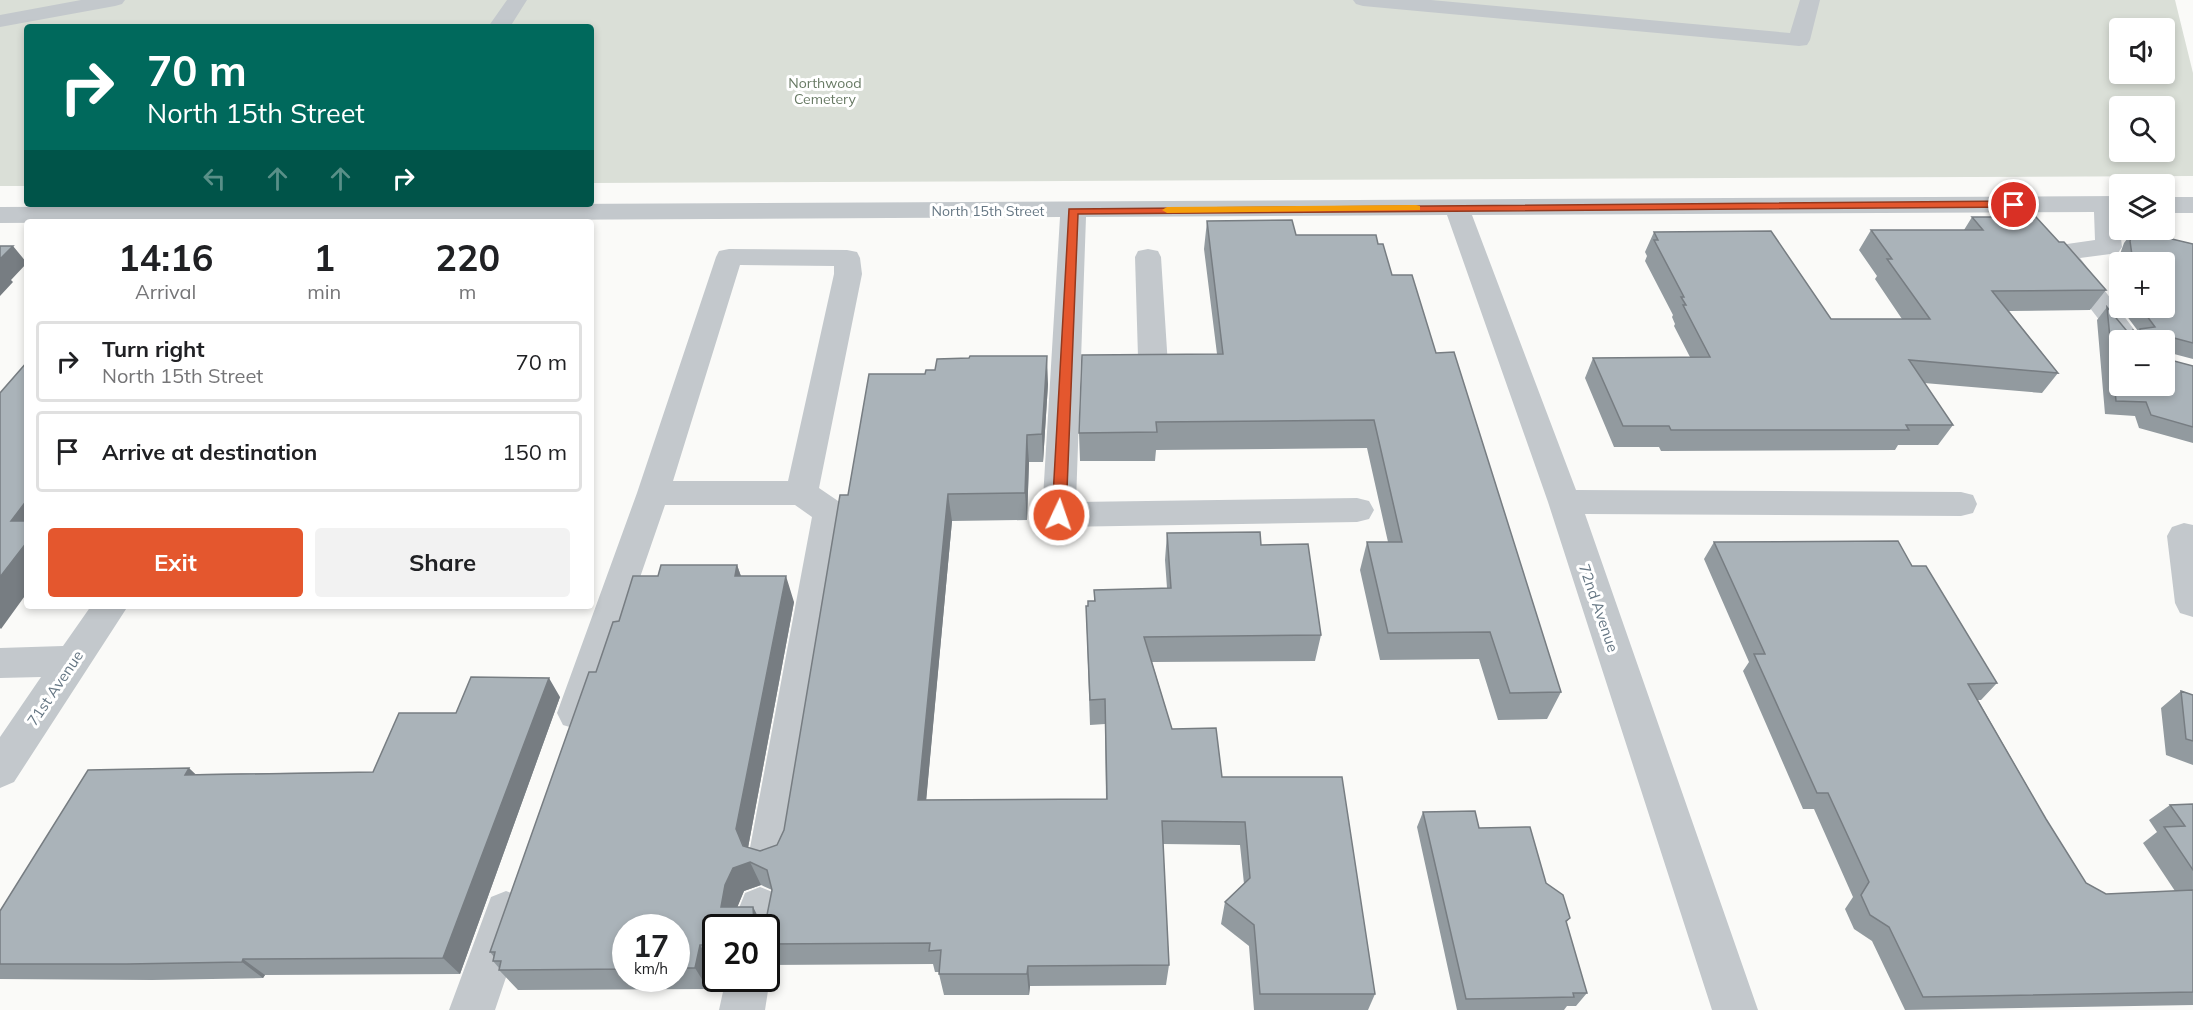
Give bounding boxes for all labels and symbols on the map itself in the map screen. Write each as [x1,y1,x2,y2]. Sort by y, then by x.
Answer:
park label: Northwood Cemetery [788,74,862,108]
pin [1988,179,2039,230]
street label: North 15th Street [932,202,1045,220]
position arrow [1027,483,1091,547]
street label: 72nd Avenue [1575,561,1623,655]
street label: 71st Avenue [23,647,87,729]
speed limit sign: 20 [702,914,780,992]

